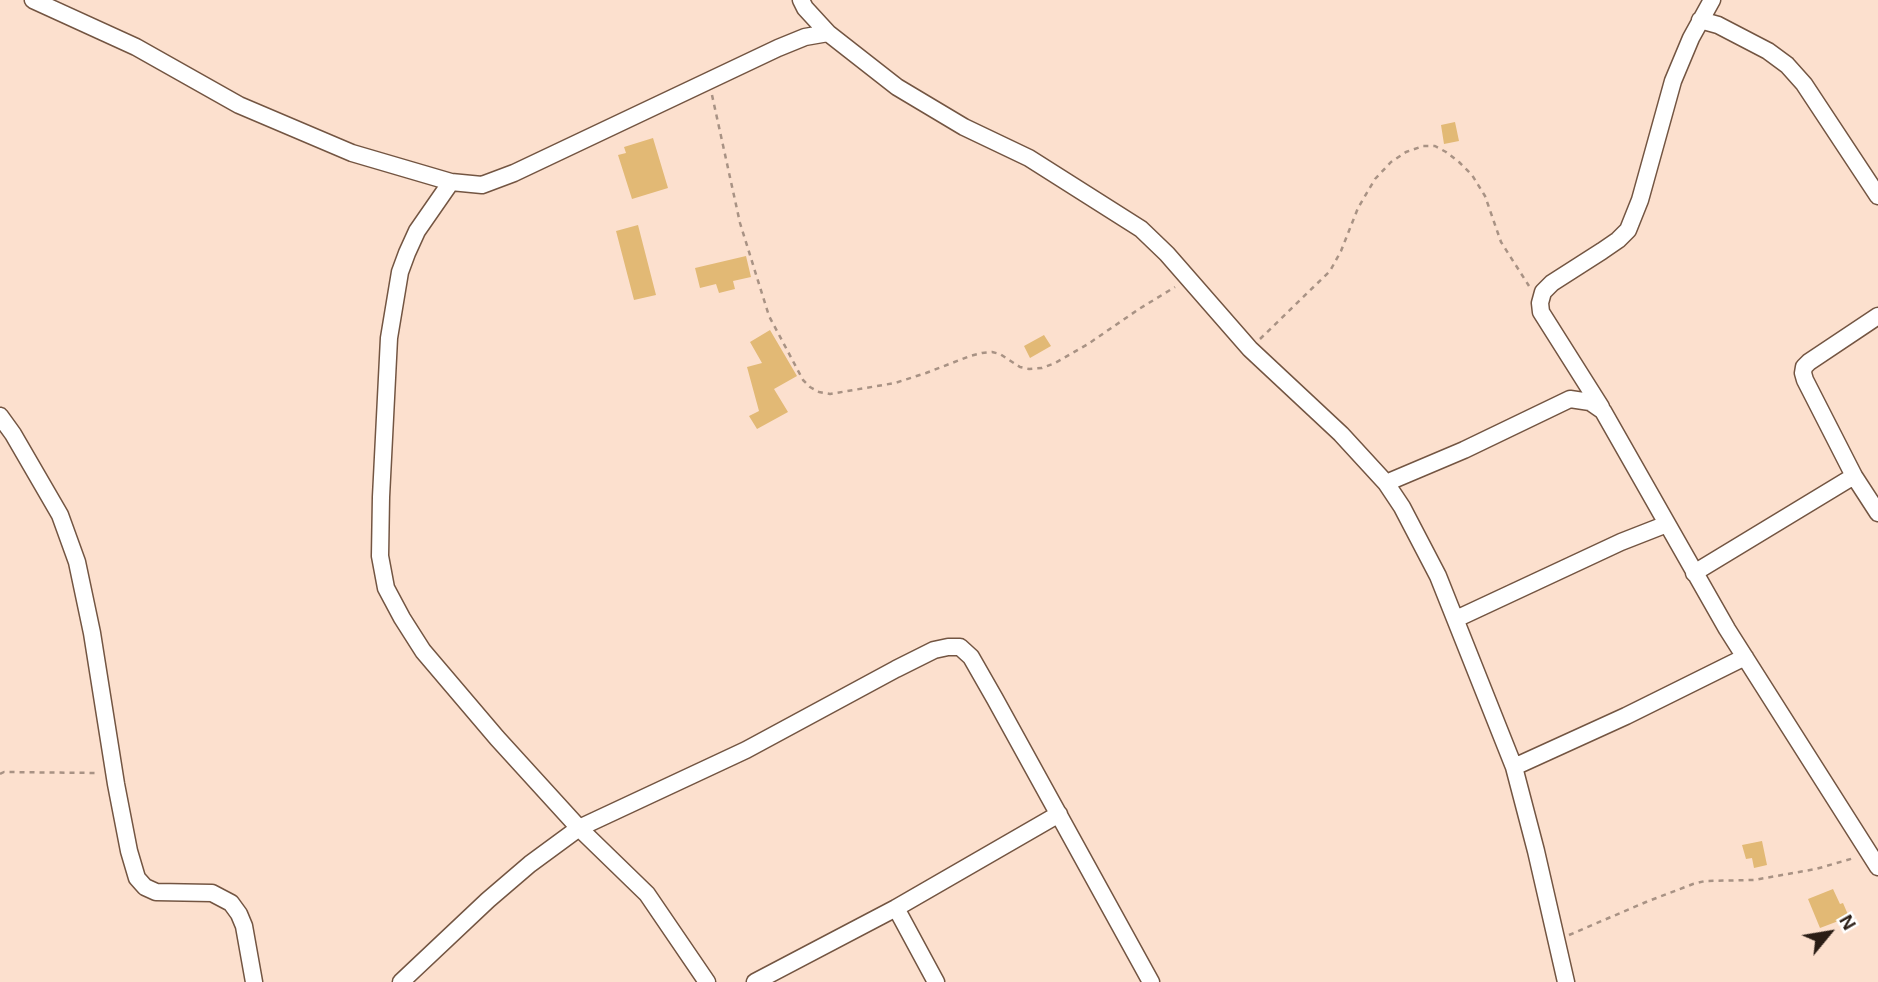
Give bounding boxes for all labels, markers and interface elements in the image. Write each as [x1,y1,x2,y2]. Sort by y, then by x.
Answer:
north arrow [1794,898,1864,968]
text: N [1835,911,1860,933]

